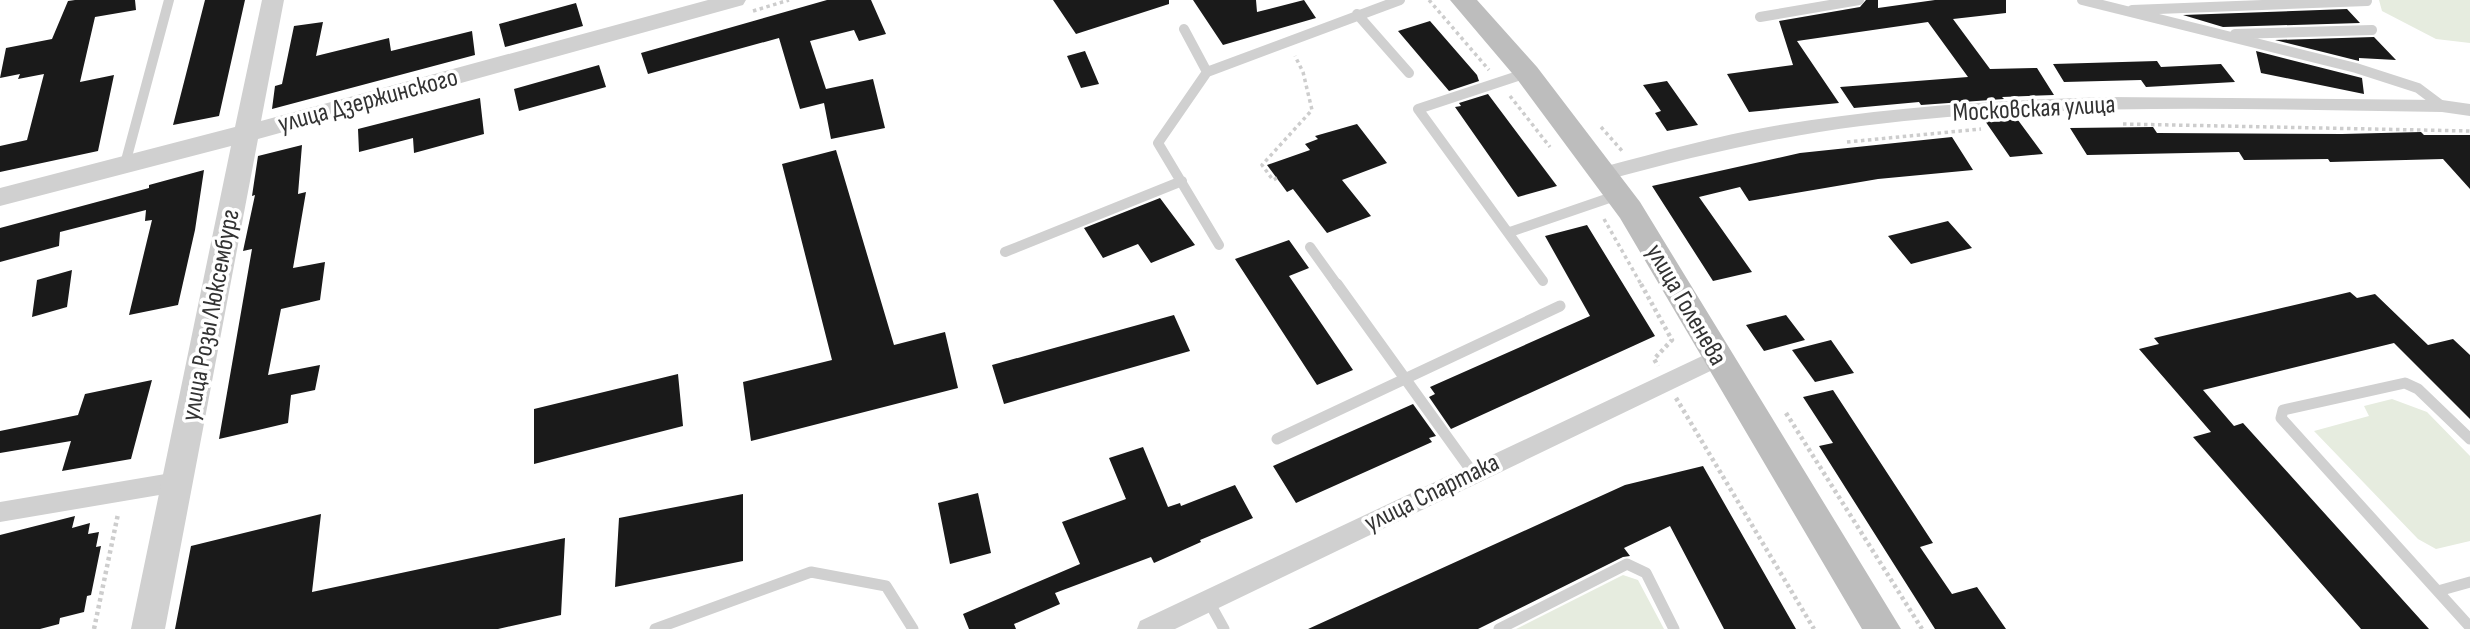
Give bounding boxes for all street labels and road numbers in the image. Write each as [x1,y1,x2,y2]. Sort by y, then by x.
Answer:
street label: улица Дзержинского [275,62,461,140]
street label: Московская улица [1952,89,2116,129]
street label: улица Розы Люксембург [175,207,247,423]
street label: улица Голенева [1639,239,1733,371]
street label: улица Спартака [1360,447,1504,539]

